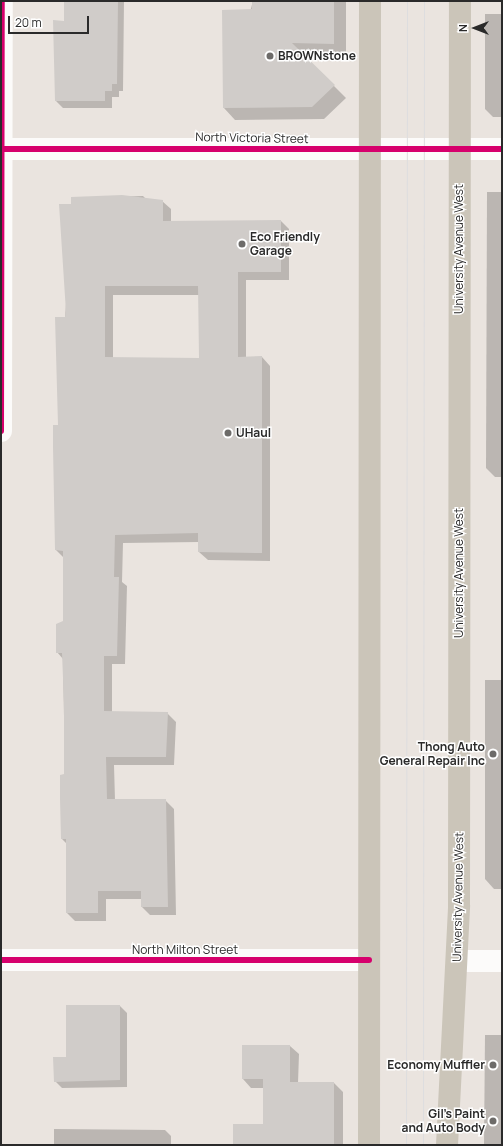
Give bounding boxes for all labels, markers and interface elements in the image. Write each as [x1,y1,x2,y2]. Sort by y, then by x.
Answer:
scale bar [10,8,91,34]
north arrow [455,8,495,48]
text: 20 m [15,14,42,31]
text: N [455,24,470,32]
place label: BROWNstone [278,49,356,63]
marker: BROWNstone [265,51,275,61]
street label: North Victoria Street [195,130,309,146]
street label: University Avenue West [452,184,466,314]
place label: Eco Friendly Garage [250,230,320,258]
marker: Eco Friendly Garage [237,239,247,249]
place label: UHaul [236,426,271,440]
marker: UHaul [223,428,233,438]
street label: University Avenue West [452,508,466,638]
place label: Thong Auto General Repair Inc [380,740,485,768]
marker: Thong Auto General Repair Inc [488,749,498,759]
street label: University Avenue West [450,832,466,962]
street label: North Milton Street [132,943,238,957]
place label: Economy Muffler [387,1058,485,1072]
marker: Economy Muffler [488,1060,498,1070]
place label: Gil's Paint and Auto Body [402,1107,485,1135]
marker: Gil's Paint and Auto Body [488,1116,498,1126]

